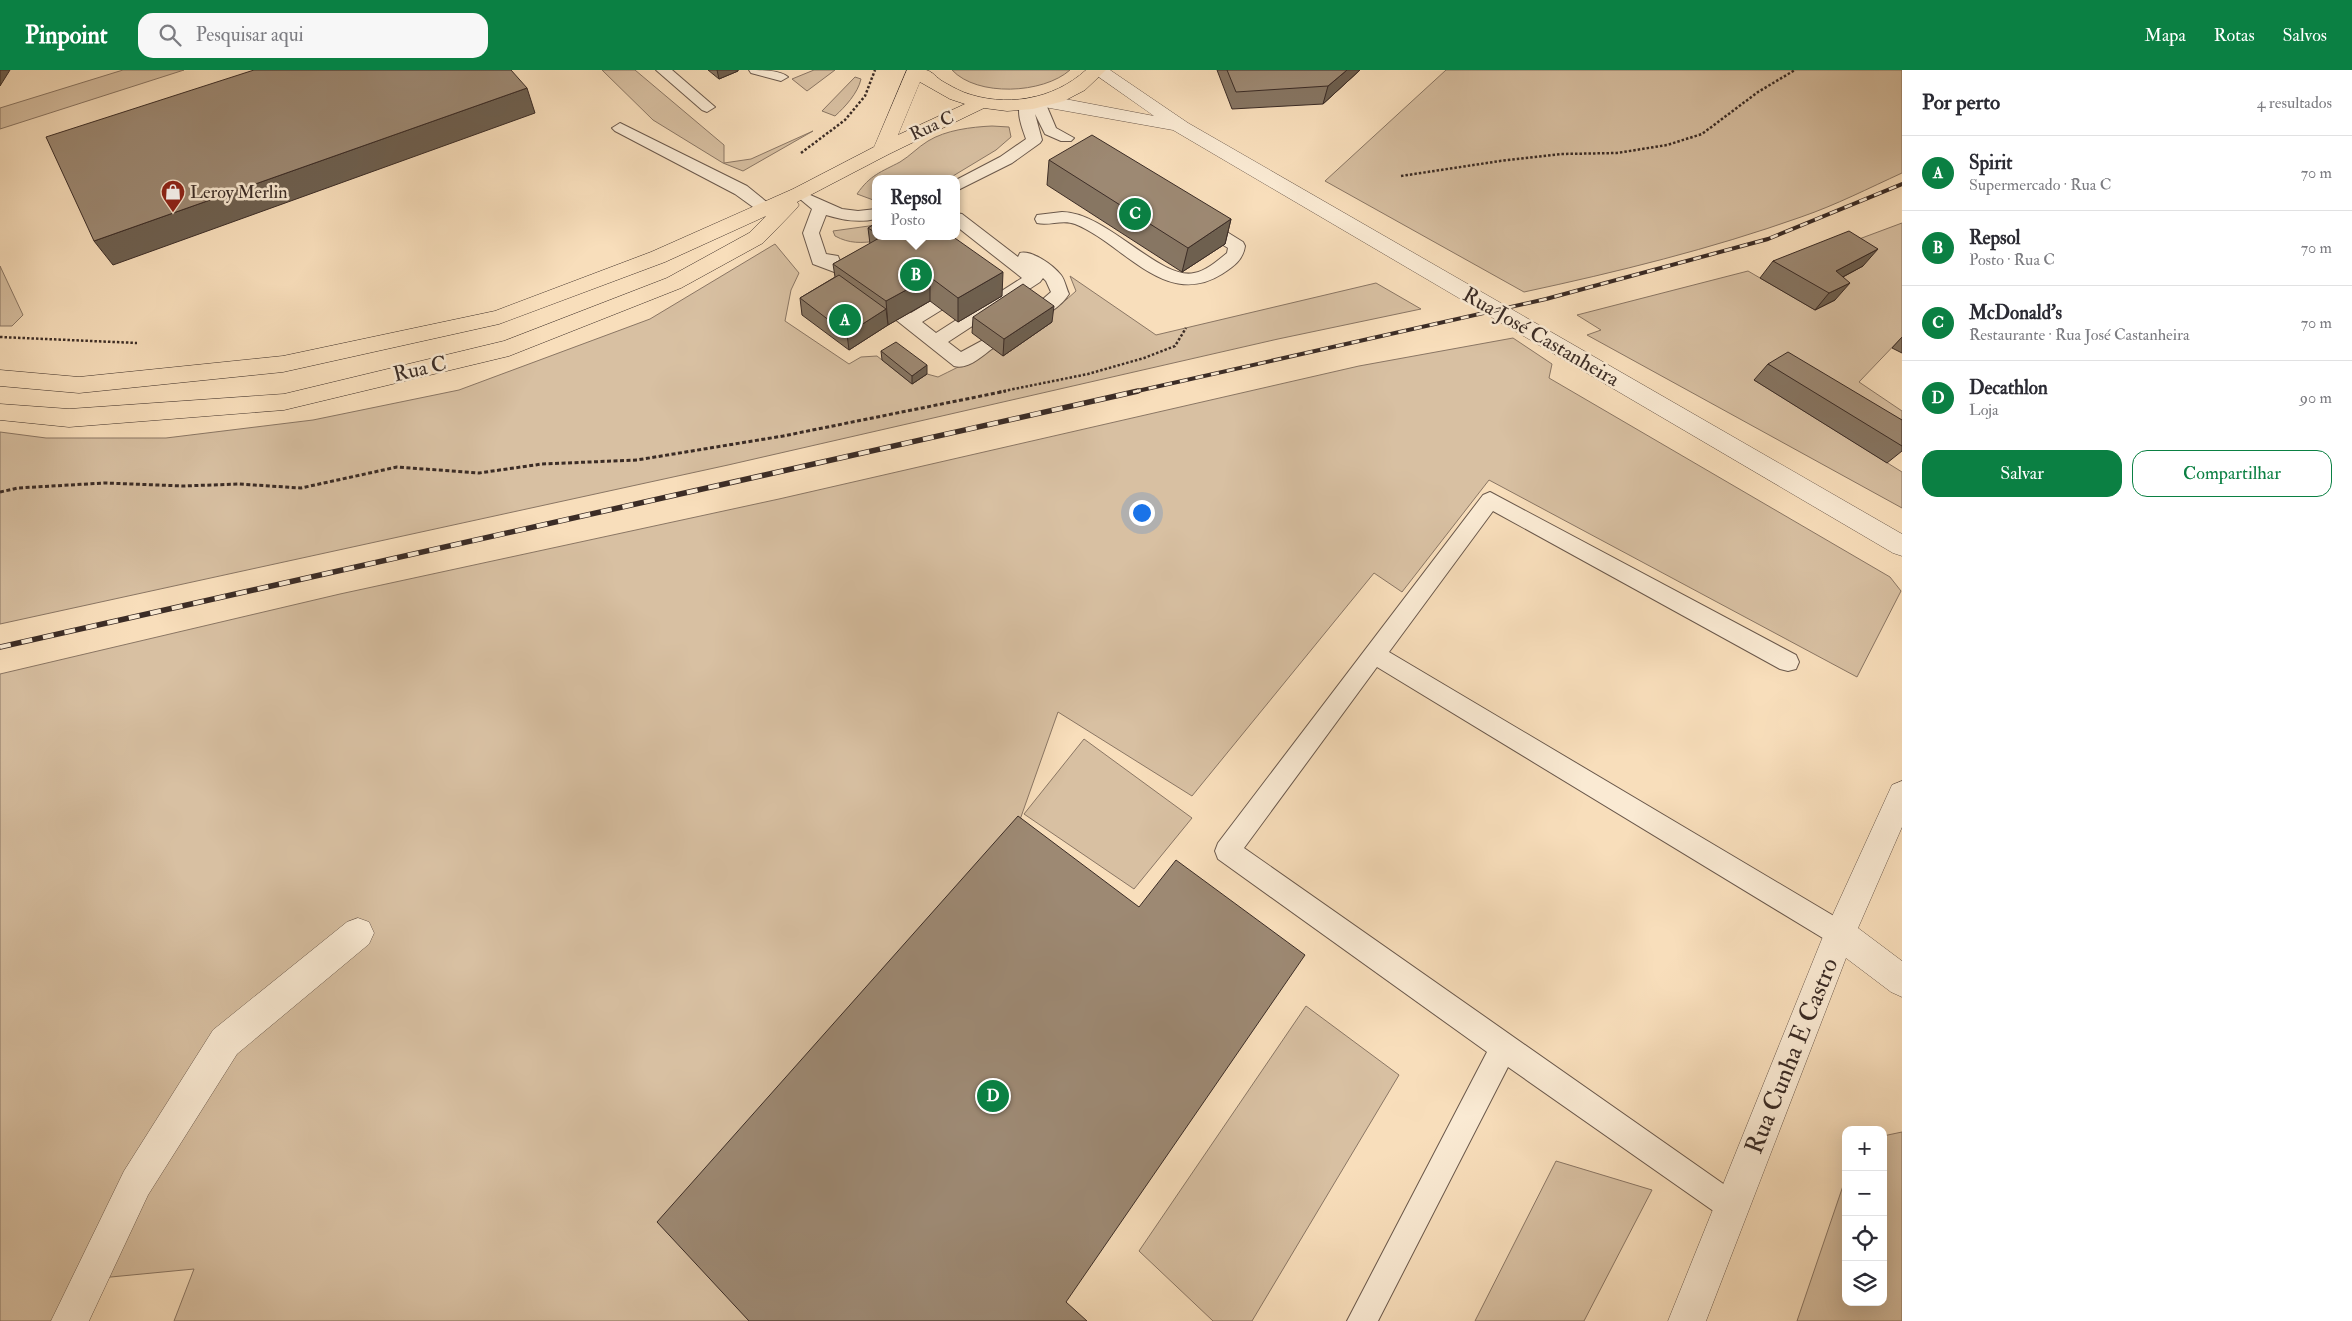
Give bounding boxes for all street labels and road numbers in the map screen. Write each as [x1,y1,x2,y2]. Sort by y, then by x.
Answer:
street label: Rua C [906,106,958,146]
street label: Rua José Castanheira [1458,281,1625,393]
street label: Rua C [391,350,449,388]
street label: Rua Cunha E Castro [1739,954,1845,1158]

